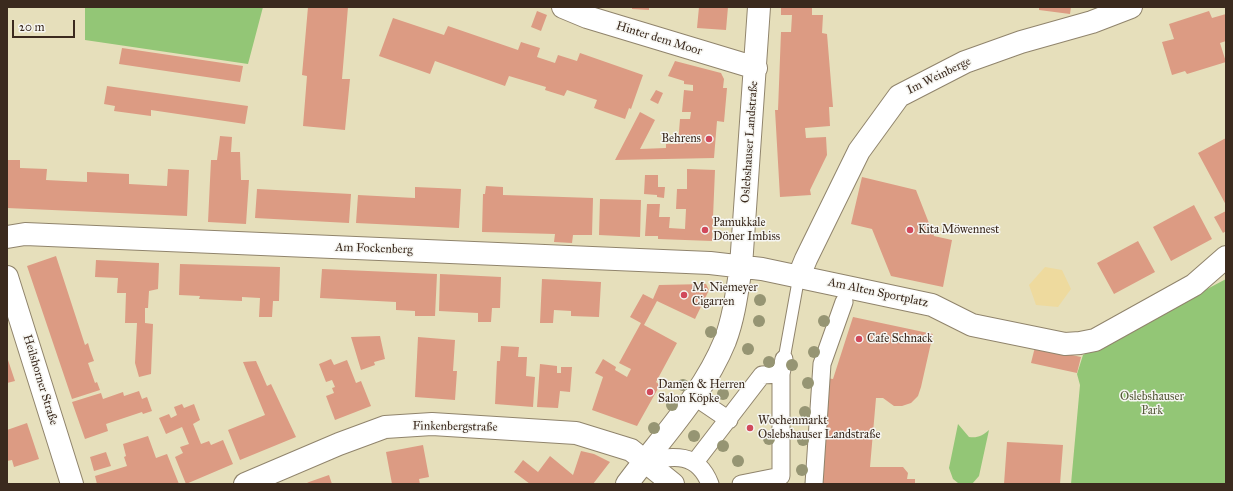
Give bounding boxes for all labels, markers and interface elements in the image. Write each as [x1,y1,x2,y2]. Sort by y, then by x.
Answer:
scale bar [14,12,77,38]
street label: Hinter dem Moor [614,19,704,59]
text: 20 m [19,20,45,34]
street label: Im Weinberge [905,54,973,98]
street label: Oslebshauser Landstraße [739,80,761,204]
place label: Behrens [661,132,701,146]
marker: Behrens [704,134,714,144]
place label: Pamukkale Döner Imbiss [713,216,780,244]
place label: Kita Möwennest [918,223,999,237]
marker: Pamukkale Döner Imbiss [700,225,710,235]
marker: Kita Möwennest [905,225,915,235]
street label: Am Fockenberg [335,240,413,258]
street label: Am Alten Sportplatz [827,275,929,311]
place label: M. Niemeyer Cigarren [692,281,758,309]
marker: M. Niemeyer Cigarren [679,290,689,300]
place label: Cafe Schnack [867,332,933,346]
street label: Heilshorner Straße [19,333,61,427]
marker: Cafe Schnack [854,334,864,344]
place label: Damen & Herren Salon Köpke [658,378,745,406]
marker: Damen & Herren Salon Köpke [645,387,655,397]
park label: Oslebshauser Park [1120,390,1184,418]
place label: Wochenmarkt Oslebshauser Landstraße [758,414,880,442]
street label: Finkenbergstraße [412,419,498,435]
marker: Wochenmarkt Oslebshauser Landstraße [745,423,755,433]

